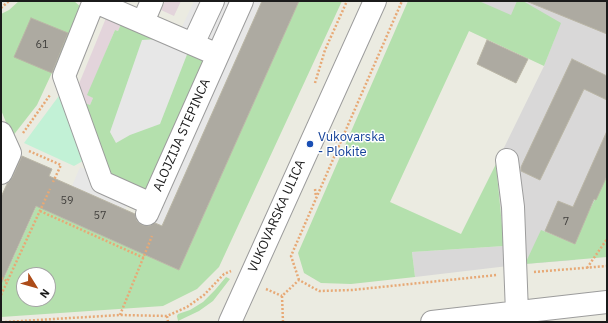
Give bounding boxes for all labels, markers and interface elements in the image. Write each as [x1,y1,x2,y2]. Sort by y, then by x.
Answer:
house number: 61 [35,38,49,52]
street label: ALOJZIJA STEPINCA [150,76,214,194]
place label: Vukovarska - Plokite [318,129,385,160]
marker: Vukovarska - Plokite [305,139,315,149]
street label: VUKOVARSKA ULICA [245,157,309,275]
house number: 59 [60,194,74,208]
house number: 57 [93,209,107,223]
house number: 7 [563,215,569,229]
north arrow [16,267,56,307]
text: N [37,286,53,301]

